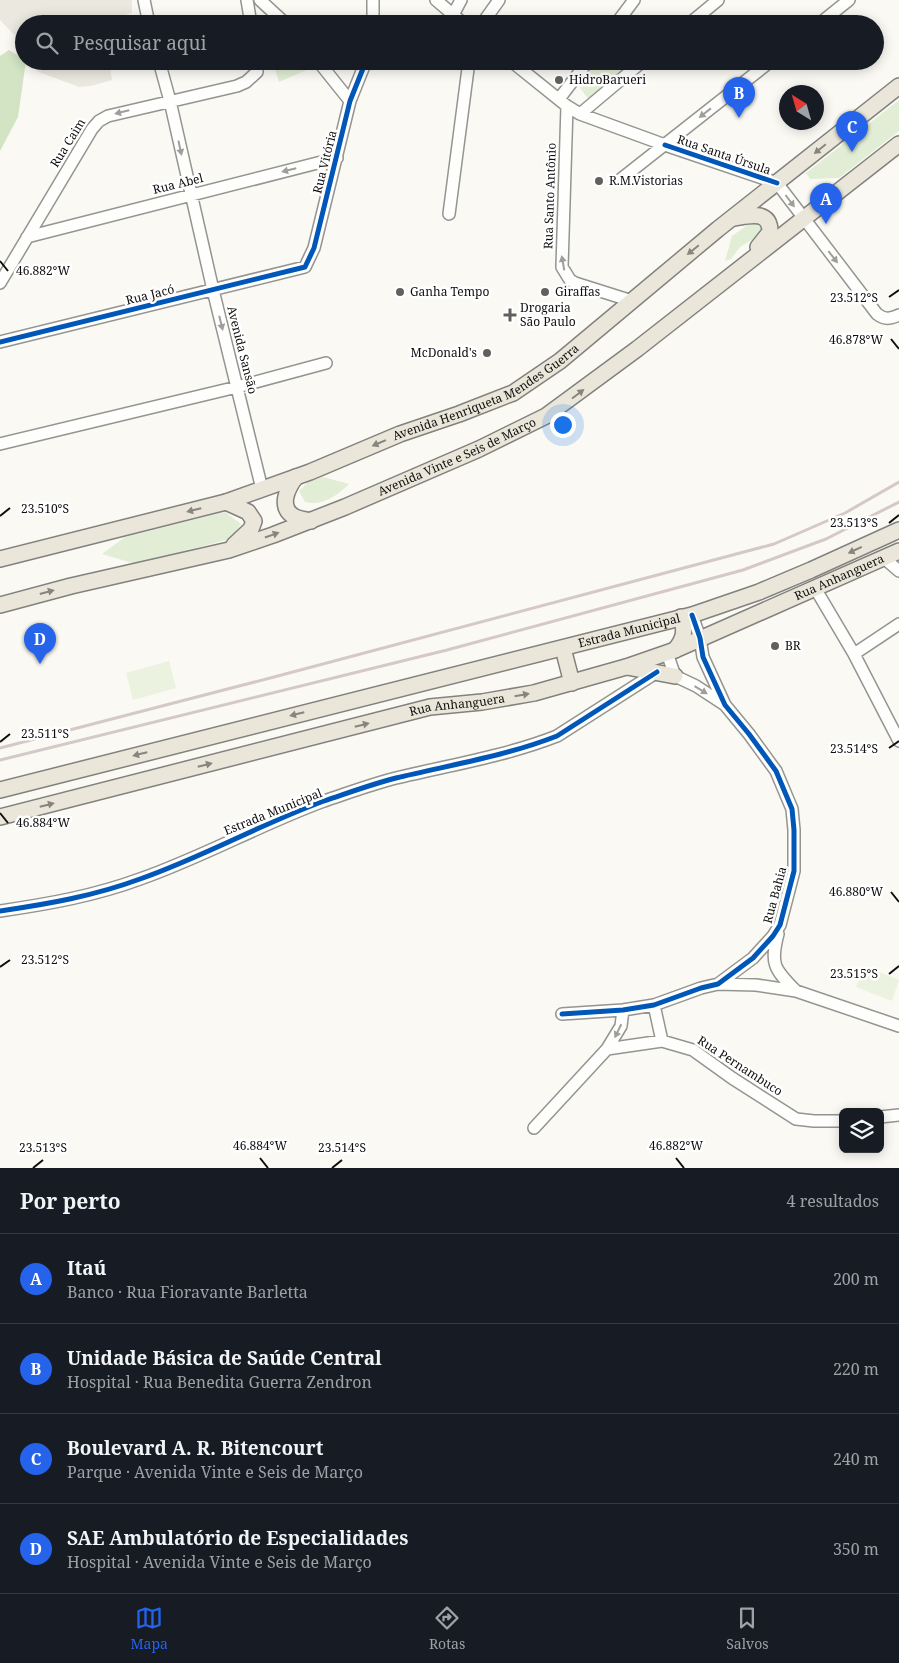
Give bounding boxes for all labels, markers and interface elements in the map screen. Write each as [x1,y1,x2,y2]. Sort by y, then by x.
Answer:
search box [15,15,884,70]
icon: search [33,29,61,57]
text: Pesquisar aqui [73,30,207,56]
place label: HidroBarueri [569,71,646,88]
marker: HidroBarueri [553,74,565,86]
pin: B [723,77,755,118]
north arrow [779,85,824,130]
one-way arrow [115,108,130,116]
one-way arrow [699,108,712,119]
pin: C [836,111,868,152]
street label: Rua Caim [46,115,89,170]
street label: Rua Vitória [308,128,341,195]
street label: Rua Santa Úrsula [675,130,774,179]
one-way arrow [176,141,184,156]
street label: Rua Santo Antônio [539,142,560,250]
one-way arrow [814,144,827,155]
one-way arrow [282,166,297,174]
street label: Rua Abel [151,169,205,198]
place label: R.M.Vistorias [609,172,683,189]
marker: R.M.Vistorias [593,175,605,187]
pin: A [810,183,842,224]
one-way arrow [785,194,795,208]
one-way arrow [686,245,699,256]
one-way arrow [828,250,839,263]
one-way arrow [559,255,567,271]
text: 46.882°W [16,262,70,279]
street label: Rua Jacó [124,280,176,309]
place label: Ganha Tempo [410,283,489,300]
place label: Giraffas [555,283,600,300]
marker: Ganha Tempo [394,286,406,298]
marker: Giraffas [539,286,551,298]
text: 23.512°S [830,289,878,306]
place label: Drogaria São Paulo [520,299,576,330]
street label: Avenida Sansão [223,304,262,396]
marker: Drogaria São Paulo [504,309,516,321]
one-way arrow [217,316,225,331]
text: 46.878°W [829,331,883,348]
street label: Avenida Henriqueta Mendes Guerra [390,340,583,444]
place label: McDonald's [411,344,477,361]
marker: McDonald's [481,347,493,359]
one-way arrow [571,389,585,399]
your location [550,412,576,438]
street label: Avenida Vinte e Seis de Março [375,413,539,500]
one-way arrow [371,439,386,447]
text: 23.510°S [21,500,69,517]
one-way arrow [186,506,201,514]
text: 23.513°S [830,514,878,531]
one-way arrow [265,531,280,538]
one-way arrow [848,546,862,554]
street label: Rua Anhanguera [792,550,887,604]
one-way arrow [40,588,55,596]
street label: Estrada Municipal [576,609,682,651]
pin: D [24,623,56,664]
place label: BR [785,637,801,654]
marker: BR [769,640,781,652]
one-way arrow [694,685,707,694]
street label: Rua Anhanguera [407,689,506,720]
one-way arrow [514,690,530,698]
one-way arrow [290,710,305,718]
one-way arrow [355,720,370,728]
text: 23.511°S [21,725,69,742]
text: 23.514°S [830,740,878,757]
one-way arrow [132,750,147,758]
one-way arrow [197,760,212,768]
street label: Estrada Municipal [221,784,325,839]
one-way arrow [40,801,55,809]
text: 46.884°W [16,814,70,831]
street label: Rua Bahia [759,864,790,925]
text: 46.880°W [829,883,883,900]
text: 23.512°S [21,951,69,968]
text: 23.515°S [830,965,878,982]
one-way arrow [614,1024,622,1038]
street label: Rua Pernambuco [694,1032,786,1100]
map controls [839,1108,884,1153]
button: layers [839,1108,884,1153]
text: 46.884°W [233,1137,287,1154]
text: 46.882°W [649,1137,703,1154]
text: 23.513°S [19,1139,67,1156]
text: 23.514°S [318,1139,366,1156]
text: Por perto [20,1187,121,1215]
text: 4 resultados [787,1190,879,1212]
text: Itaú [67,1255,106,1281]
text: A [30,1268,42,1290]
text: 200 m [833,1268,879,1290]
text: Banco · Rua Fioravante Barletta [67,1281,308,1303]
text: Unidade Básica de Saúde Central [67,1345,382,1371]
text: B [31,1358,41,1380]
text: 220 m [833,1358,879,1380]
text: Hospital · Rua Benedita Guerra Zendron [67,1371,372,1393]
text: Boulevard A. R. Bitencourt [67,1435,323,1461]
text: C [31,1448,41,1470]
text: 240 m [833,1448,879,1470]
text: Parque · Avenida Vinte e Seis de Março [67,1461,363,1483]
text: SAE Ambulatório de Especialidades [67,1525,408,1551]
text: D [30,1538,42,1560]
text: 350 m [833,1538,879,1560]
text: Hospital · Avenida Vinte e Seis de Março [67,1551,372,1573]
tab: Mapa [130,1604,168,1653]
tab: Rotas [429,1604,465,1653]
tab: Salvos [726,1604,769,1653]

